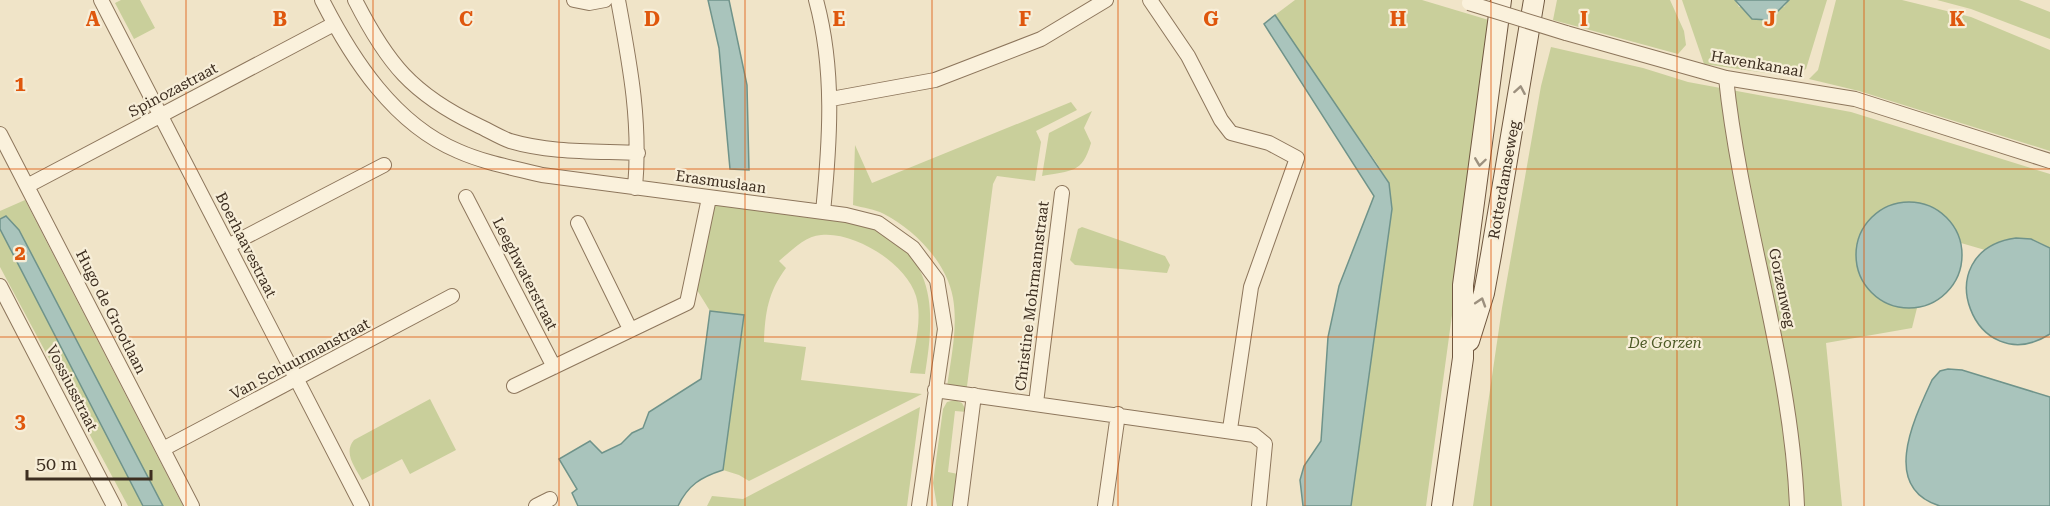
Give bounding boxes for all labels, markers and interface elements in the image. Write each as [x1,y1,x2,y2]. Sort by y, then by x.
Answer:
text: A [86,7,101,31]
text: B [273,7,287,31]
text: C [459,7,473,31]
text: D [644,7,660,31]
text: E [833,7,846,31]
text: F [1019,7,1031,31]
text: G [1203,7,1219,31]
text: H [1390,7,1406,31]
text: I [1580,7,1588,31]
text: J [1764,7,1776,31]
text: K [1949,7,1965,31]
street label: Havenkanaal [1709,47,1805,81]
street label: Spinozastraat [125,59,221,121]
text: 1 [14,72,26,96]
one-way arrow [1513,85,1525,95]
street label: Rotterdamseweg [1485,119,1523,241]
one-way arrow [1475,158,1487,167]
street label: Erasmuslaan [675,167,768,197]
street label: Boerhaavestraat [212,189,281,301]
street label: Christine Mohrmannstraat [1011,200,1053,392]
street label: Leeghwaterstraat [489,215,561,334]
text: 2 [14,241,26,265]
street label: Hugo de Grootlaan [72,247,150,377]
street label: Gorzenweg [1765,247,1799,330]
one-way arrow [1474,297,1486,308]
street label: Van Schuurmanstraat [227,314,373,403]
park label: De Gorzen [1627,334,1702,352]
street label: Vossiusstraat [43,342,102,435]
text: 3 [14,409,26,433]
scale bar [27,443,152,481]
text: 50 m [36,453,77,474]

